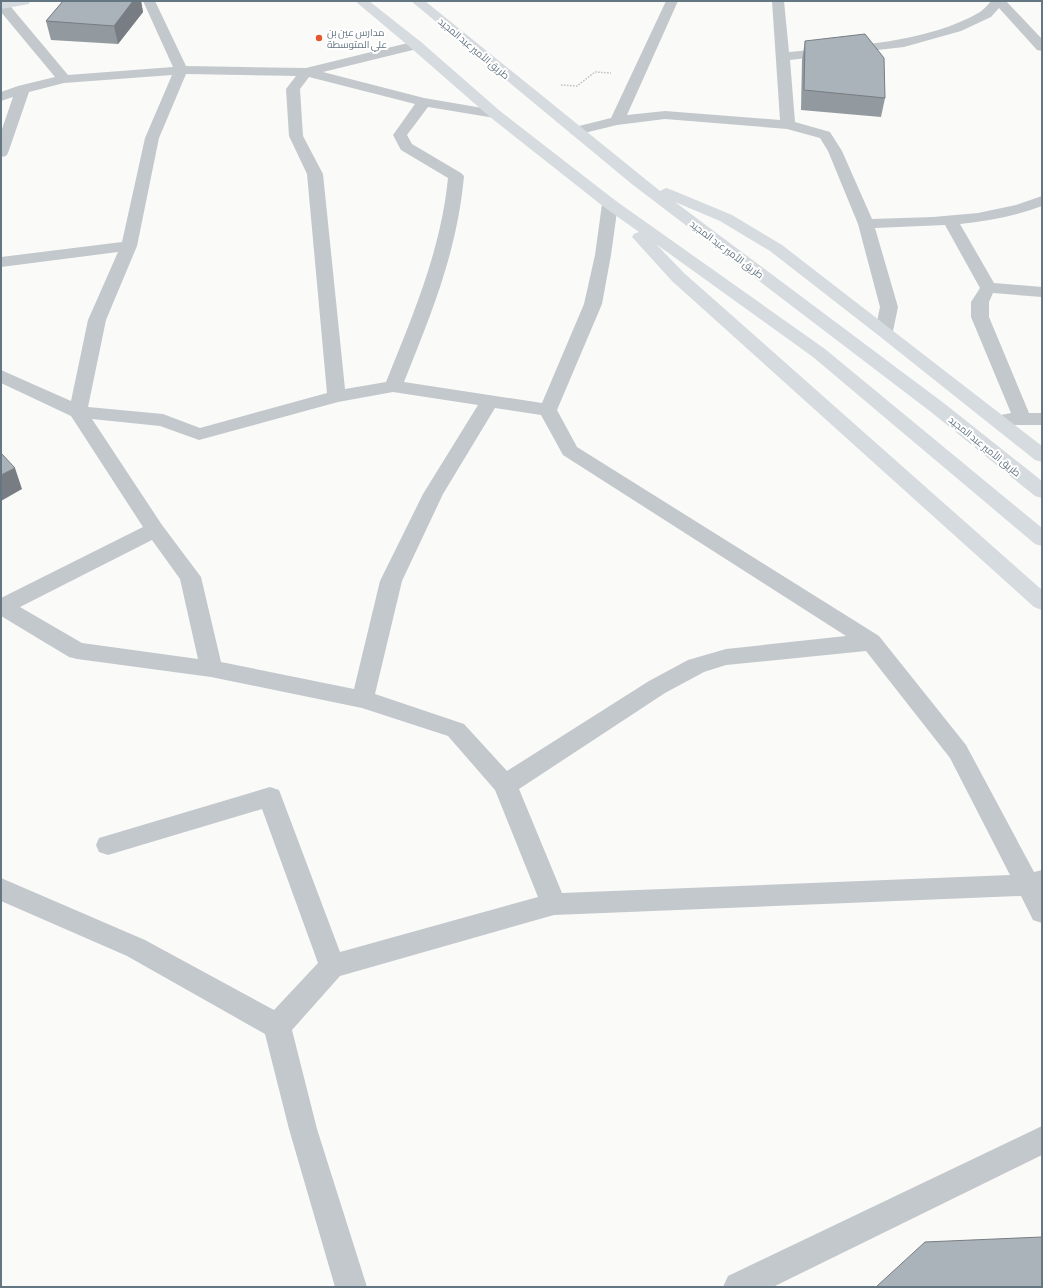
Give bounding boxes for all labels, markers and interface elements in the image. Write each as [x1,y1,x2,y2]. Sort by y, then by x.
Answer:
street label: طريق الأمير عبد المجيد [435,16,511,82]
place label: مدارس عين بن علي المتوسطة [327,27,387,52]
marker: مدارس عين بن علي المتوسطة [314,33,324,43]
street label: طريق الأمير عبد المجيد [687,218,766,281]
street label: طريق الأمير عبد المجيد [946,414,1023,479]

